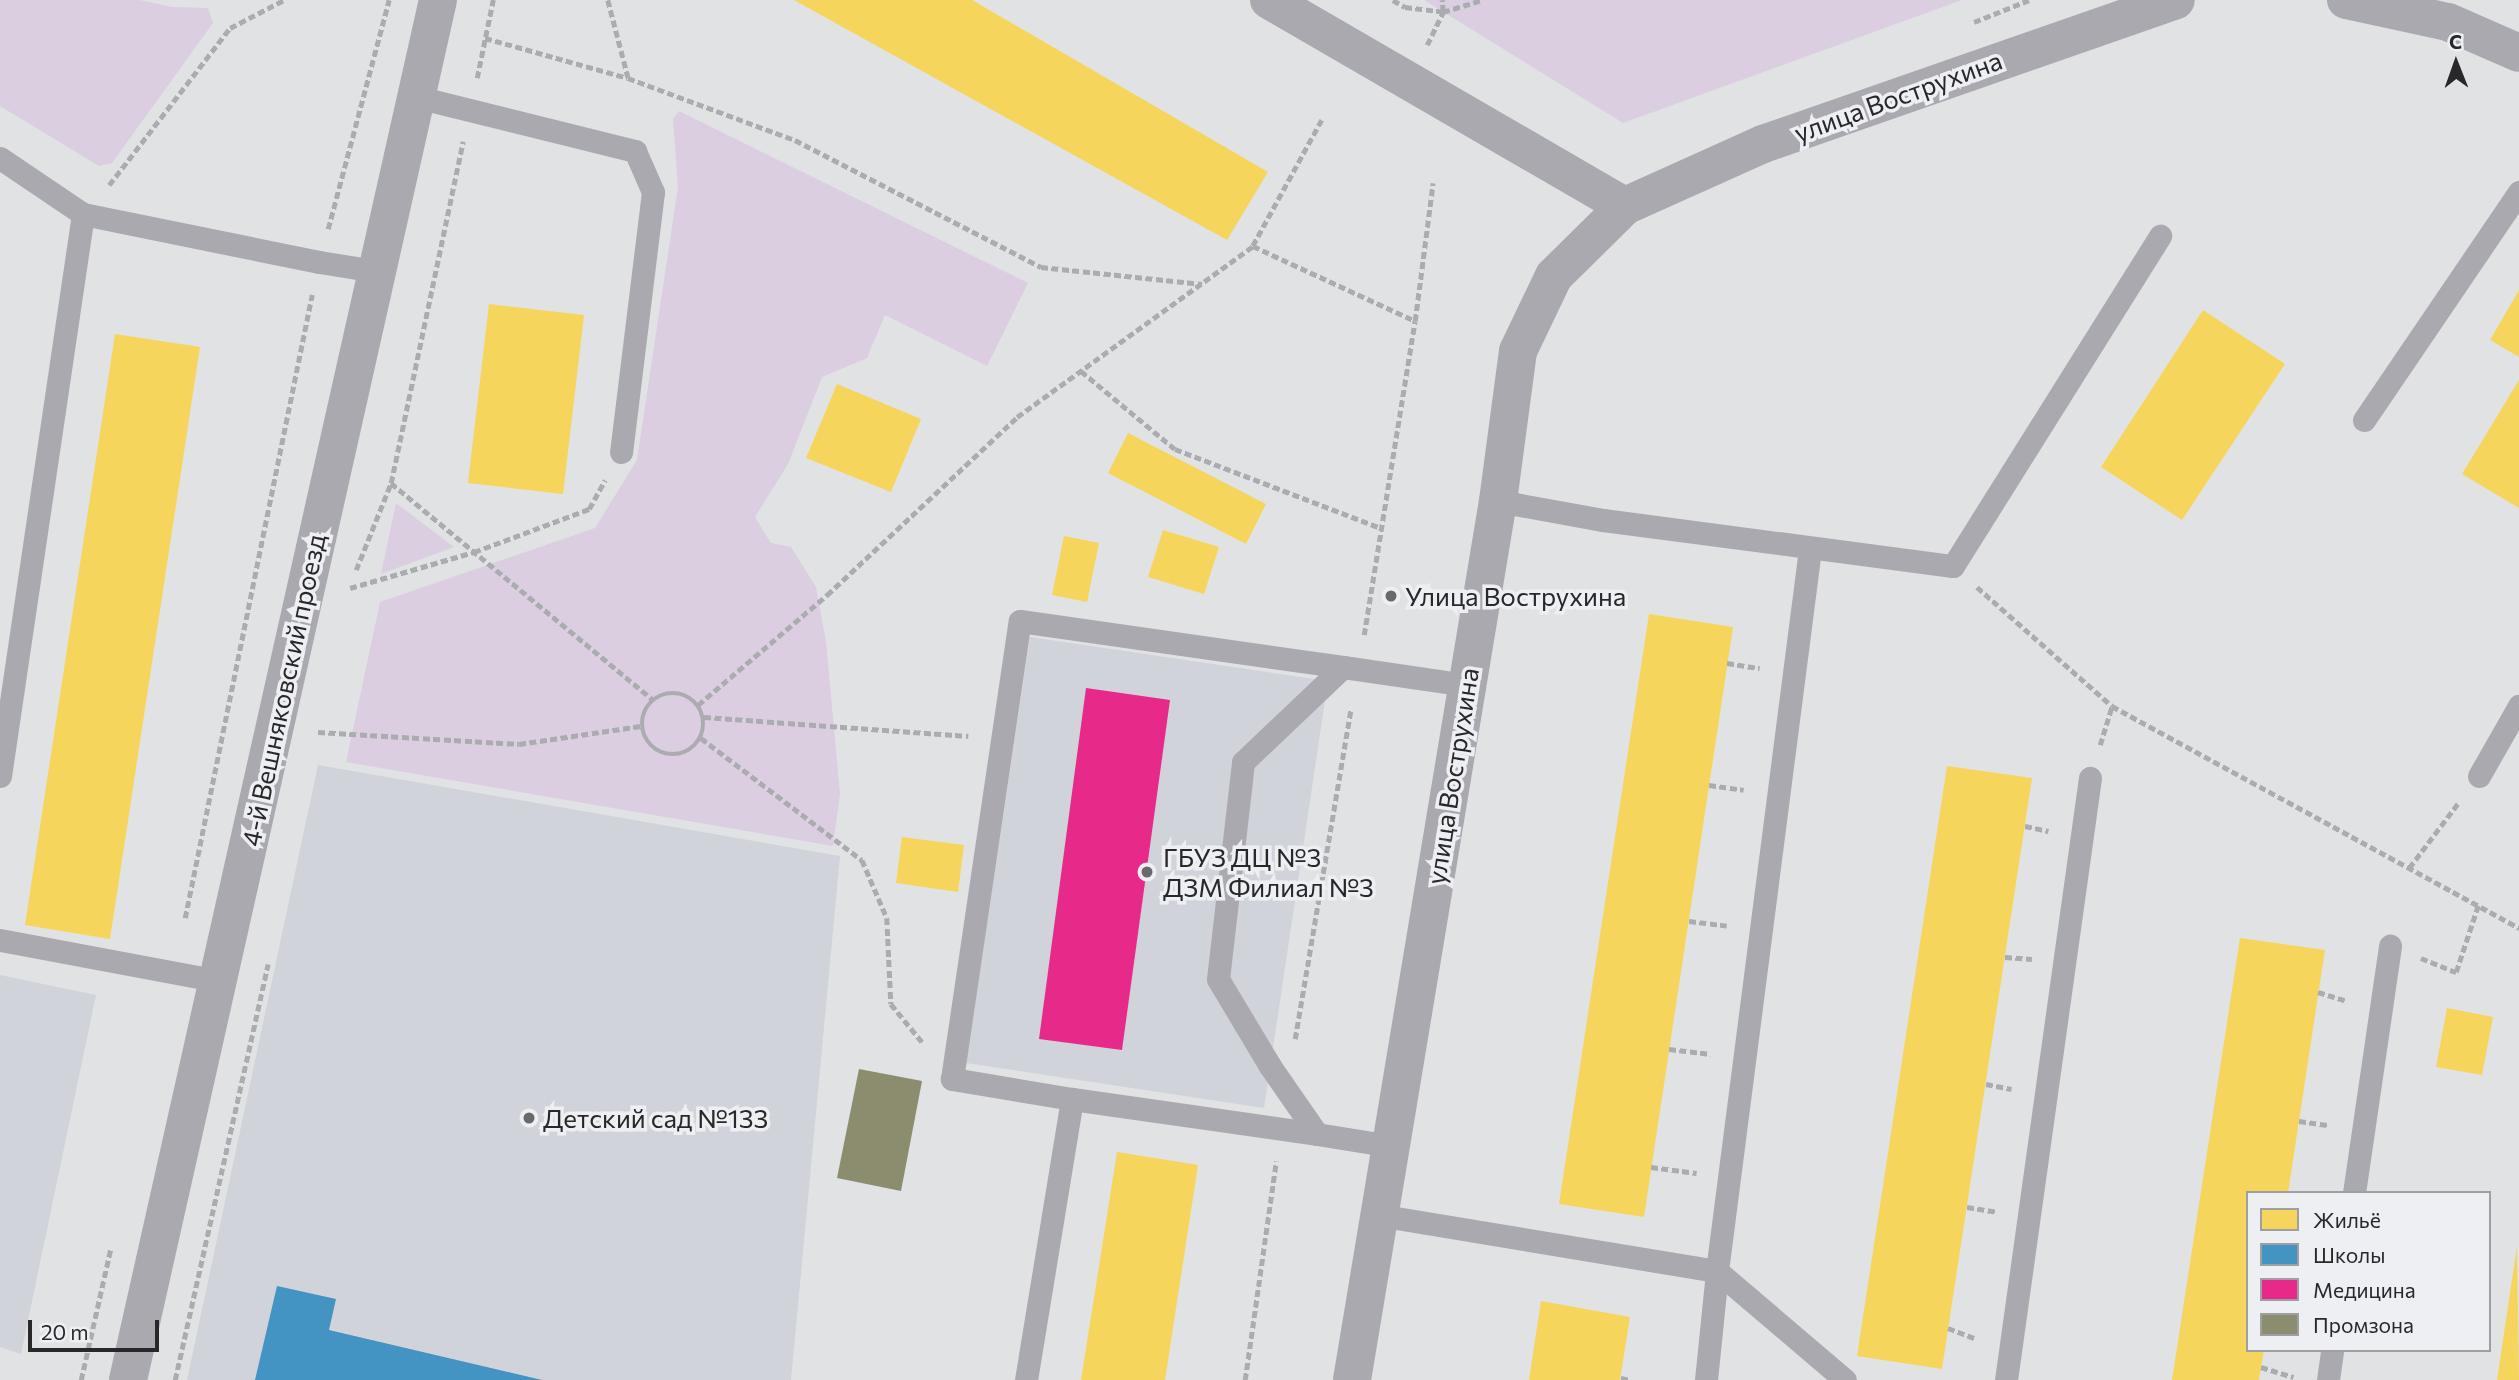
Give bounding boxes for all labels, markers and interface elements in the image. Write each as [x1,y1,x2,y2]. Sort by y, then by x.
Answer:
north arrow [2421,28,2491,98]
text: С [2449,30,2462,53]
street label: улица Вострухина [1790,44,2006,148]
street label: 4-й Вешняковский проезд [235,531,331,849]
place label: Улица Вострухина [1405,580,1626,612]
marker: Улица Вострухина [1383,588,1399,604]
street label: улица Вострухина [1419,665,1485,887]
place label: ГБУЗ ДЦ №3 ДЗМ Филиал №3 [1163,841,1374,903]
marker: ГБУЗ ДЦ №3 ДЗМ Филиал №3 [1137,862,1157,882]
place label: Детский сад №133 [543,1102,768,1134]
marker: Детский сад №133 [521,1110,537,1126]
legend [2246,1191,2491,1352]
text: Жильё [2313,1207,2381,1232]
text: Школы [2313,1242,2385,1267]
text: Медицина [2313,1277,2416,1302]
scale bar [32,1306,163,1350]
text: Промзона [2313,1312,2414,1337]
text: 20 m [41,1319,89,1344]

